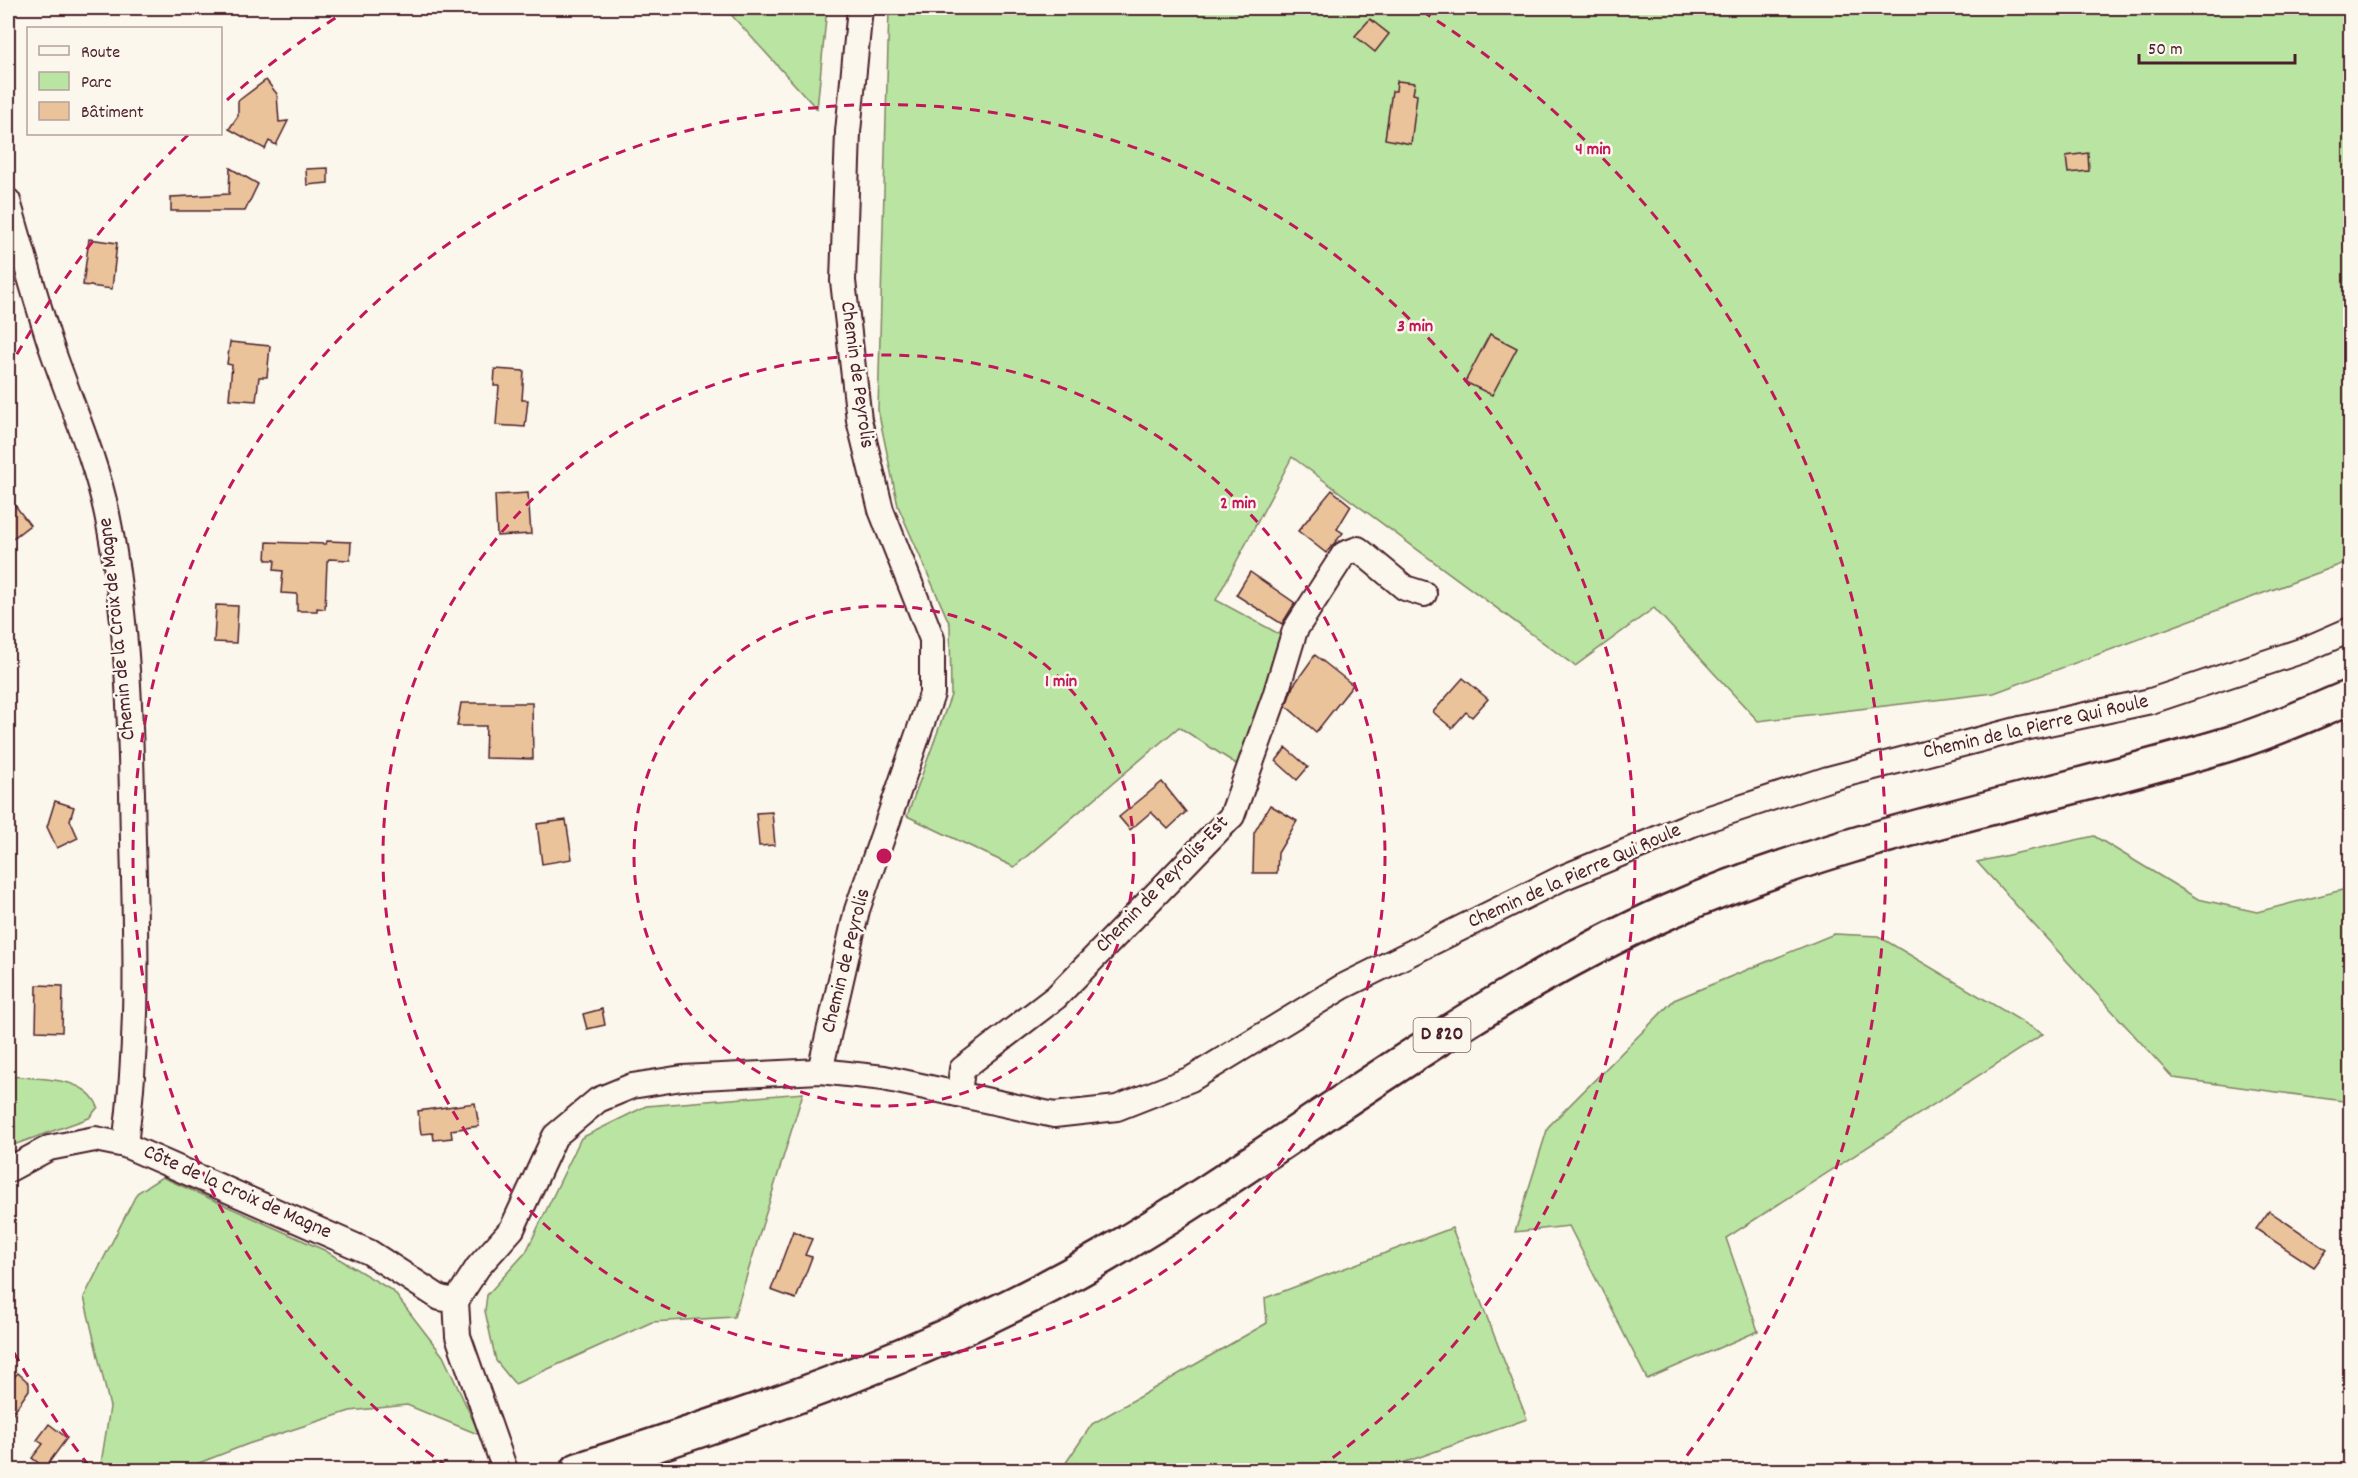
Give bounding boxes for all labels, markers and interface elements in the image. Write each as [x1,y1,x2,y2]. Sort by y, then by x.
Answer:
legend [27,27,222,135]
scale bar [2139,27,2295,65]
text: 50 m [2148,38,2183,63]
text: Route [81,41,120,66]
text: Parc [81,71,112,96]
text: Bâtiment [81,101,144,126]
text: 4 min [1575,138,1611,163]
street label: Chemin de Peyrolis [831,300,881,450]
text: 3 min [1397,315,1433,340]
text: 2 min [1220,492,1256,517]
street label: Chemin de la Croix de Magne [91,516,145,742]
text: 1 min [1045,670,1077,695]
street label: Chemin de la Pierre Qui Roule [1920,687,2152,769]
street label: Chemin de Peyrolis-Est [1089,809,1237,961]
street label: Chemin de la Pierre Qui Roule [1464,816,1686,938]
centre of rings [874,846,894,866]
street label: Chemin de Peyrolis [815,886,879,1036]
road number: D 820 [1414,1018,1470,1052]
street label: Côte de la Croix de Magne [138,1138,336,1248]

